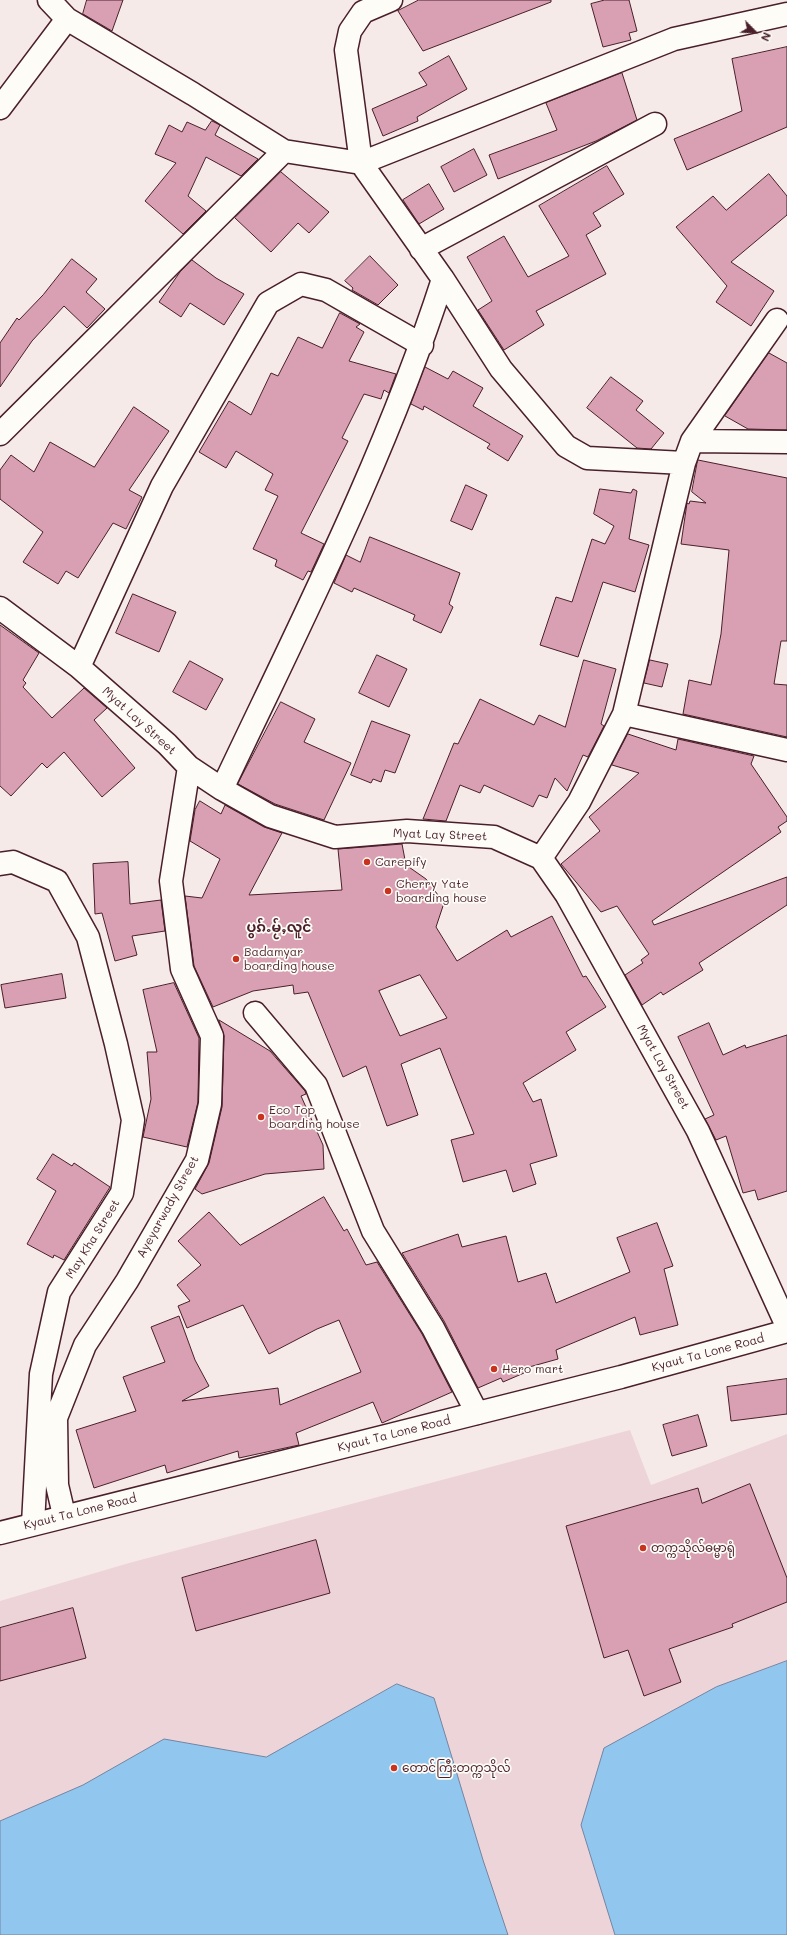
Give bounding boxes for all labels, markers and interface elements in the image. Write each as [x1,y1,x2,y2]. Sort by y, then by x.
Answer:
north arrow [735,12,775,52]
text: N [758,30,775,44]
street label: Myat Lay Street [99,684,179,758]
street label: Myat Lay Street [393,826,487,844]
place label: Carepify [375,855,427,869]
marker: Carepify [362,857,372,867]
place label: Cherry Yate boarding house [396,877,487,905]
marker: Cherry Yate boarding house [383,886,393,896]
district label: ပွၵ်ႉမႂ်ႇလူင် [246,920,312,936]
place label: Badamyar boarding house [244,945,335,973]
marker: Badamyar boarding house [231,954,241,964]
street label: Myat Lay Street [634,1022,692,1112]
place label: Eco Top boarding house [269,1103,360,1131]
marker: Eco Top boarding house [256,1112,266,1122]
street label: Ayeyarwady Street [134,1153,202,1261]
street label: May Kha Street [63,1197,123,1281]
street label: Kyaut Ta Lone Road [650,1331,766,1375]
place label: Hero mart [502,1362,563,1376]
marker: Hero mart [489,1364,499,1374]
street label: Kyaut Ta Lone Road [336,1413,452,1455]
street label: Kyaut Ta Lone Road [22,1491,138,1533]
place label: တက္ကသိုလ်ဓမ္မာရုံ [651,1541,735,1555]
marker: တက္ကသိုလ်ဓမ္မာရုံ [638,1543,648,1553]
place label: တောင်ကြီးတက္ကသိုလ် [402,1761,511,1775]
marker: တောင်ကြီးတက္ကသိုလ် [389,1763,399,1773]

